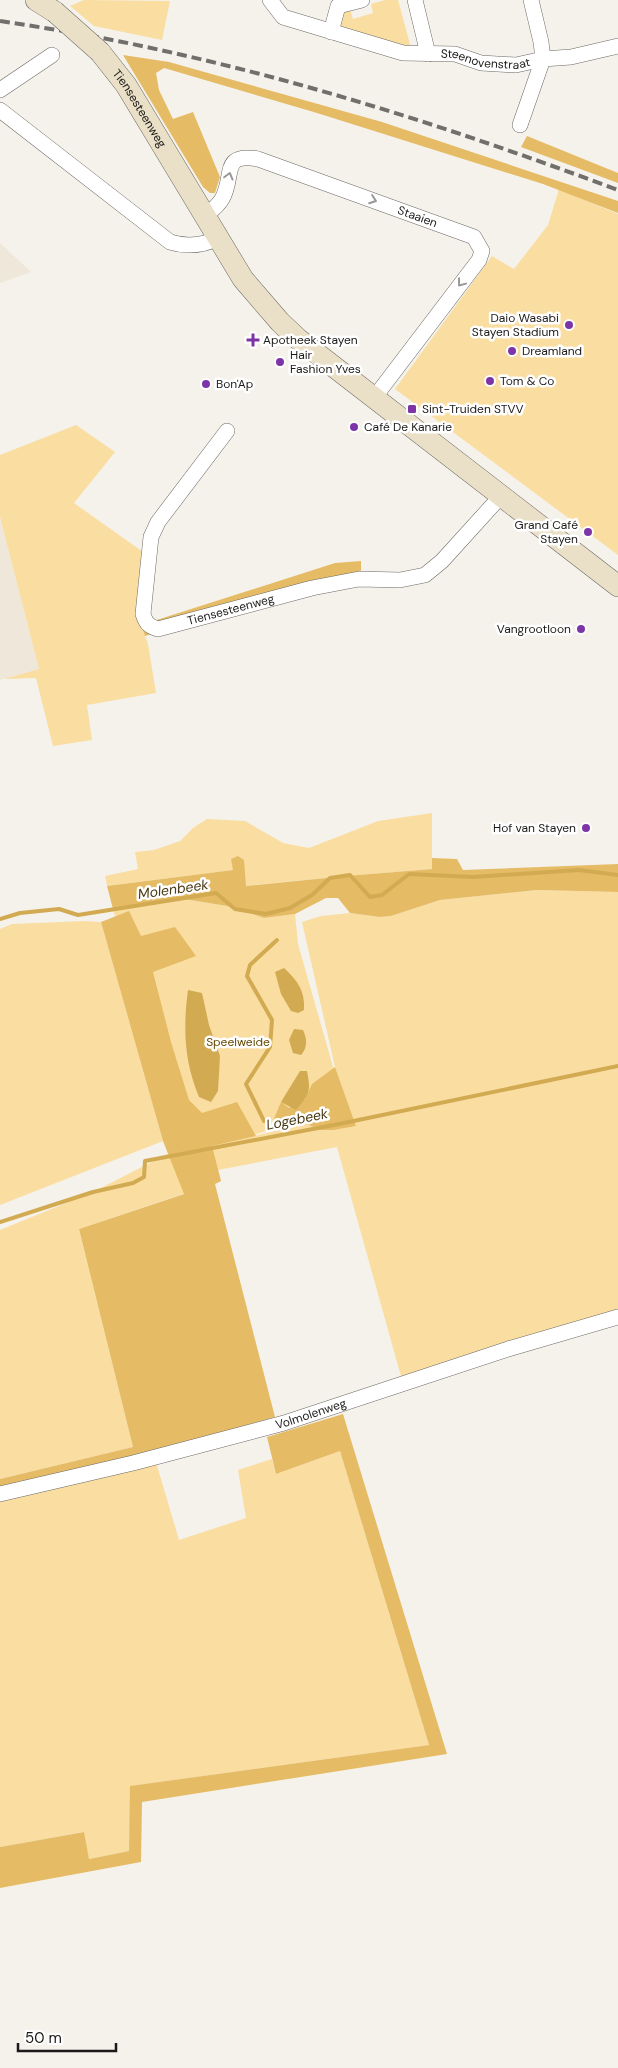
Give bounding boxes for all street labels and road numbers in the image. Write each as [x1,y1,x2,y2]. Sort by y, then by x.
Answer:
street label: Steenovenstraat [441,46,532,73]
street label: Tiensesteenweg [109,66,170,151]
street label: Staaien [395,202,440,231]
street label: Tiensesteenweg [186,590,276,629]
street label: Volmolenweg [274,1395,349,1433]

